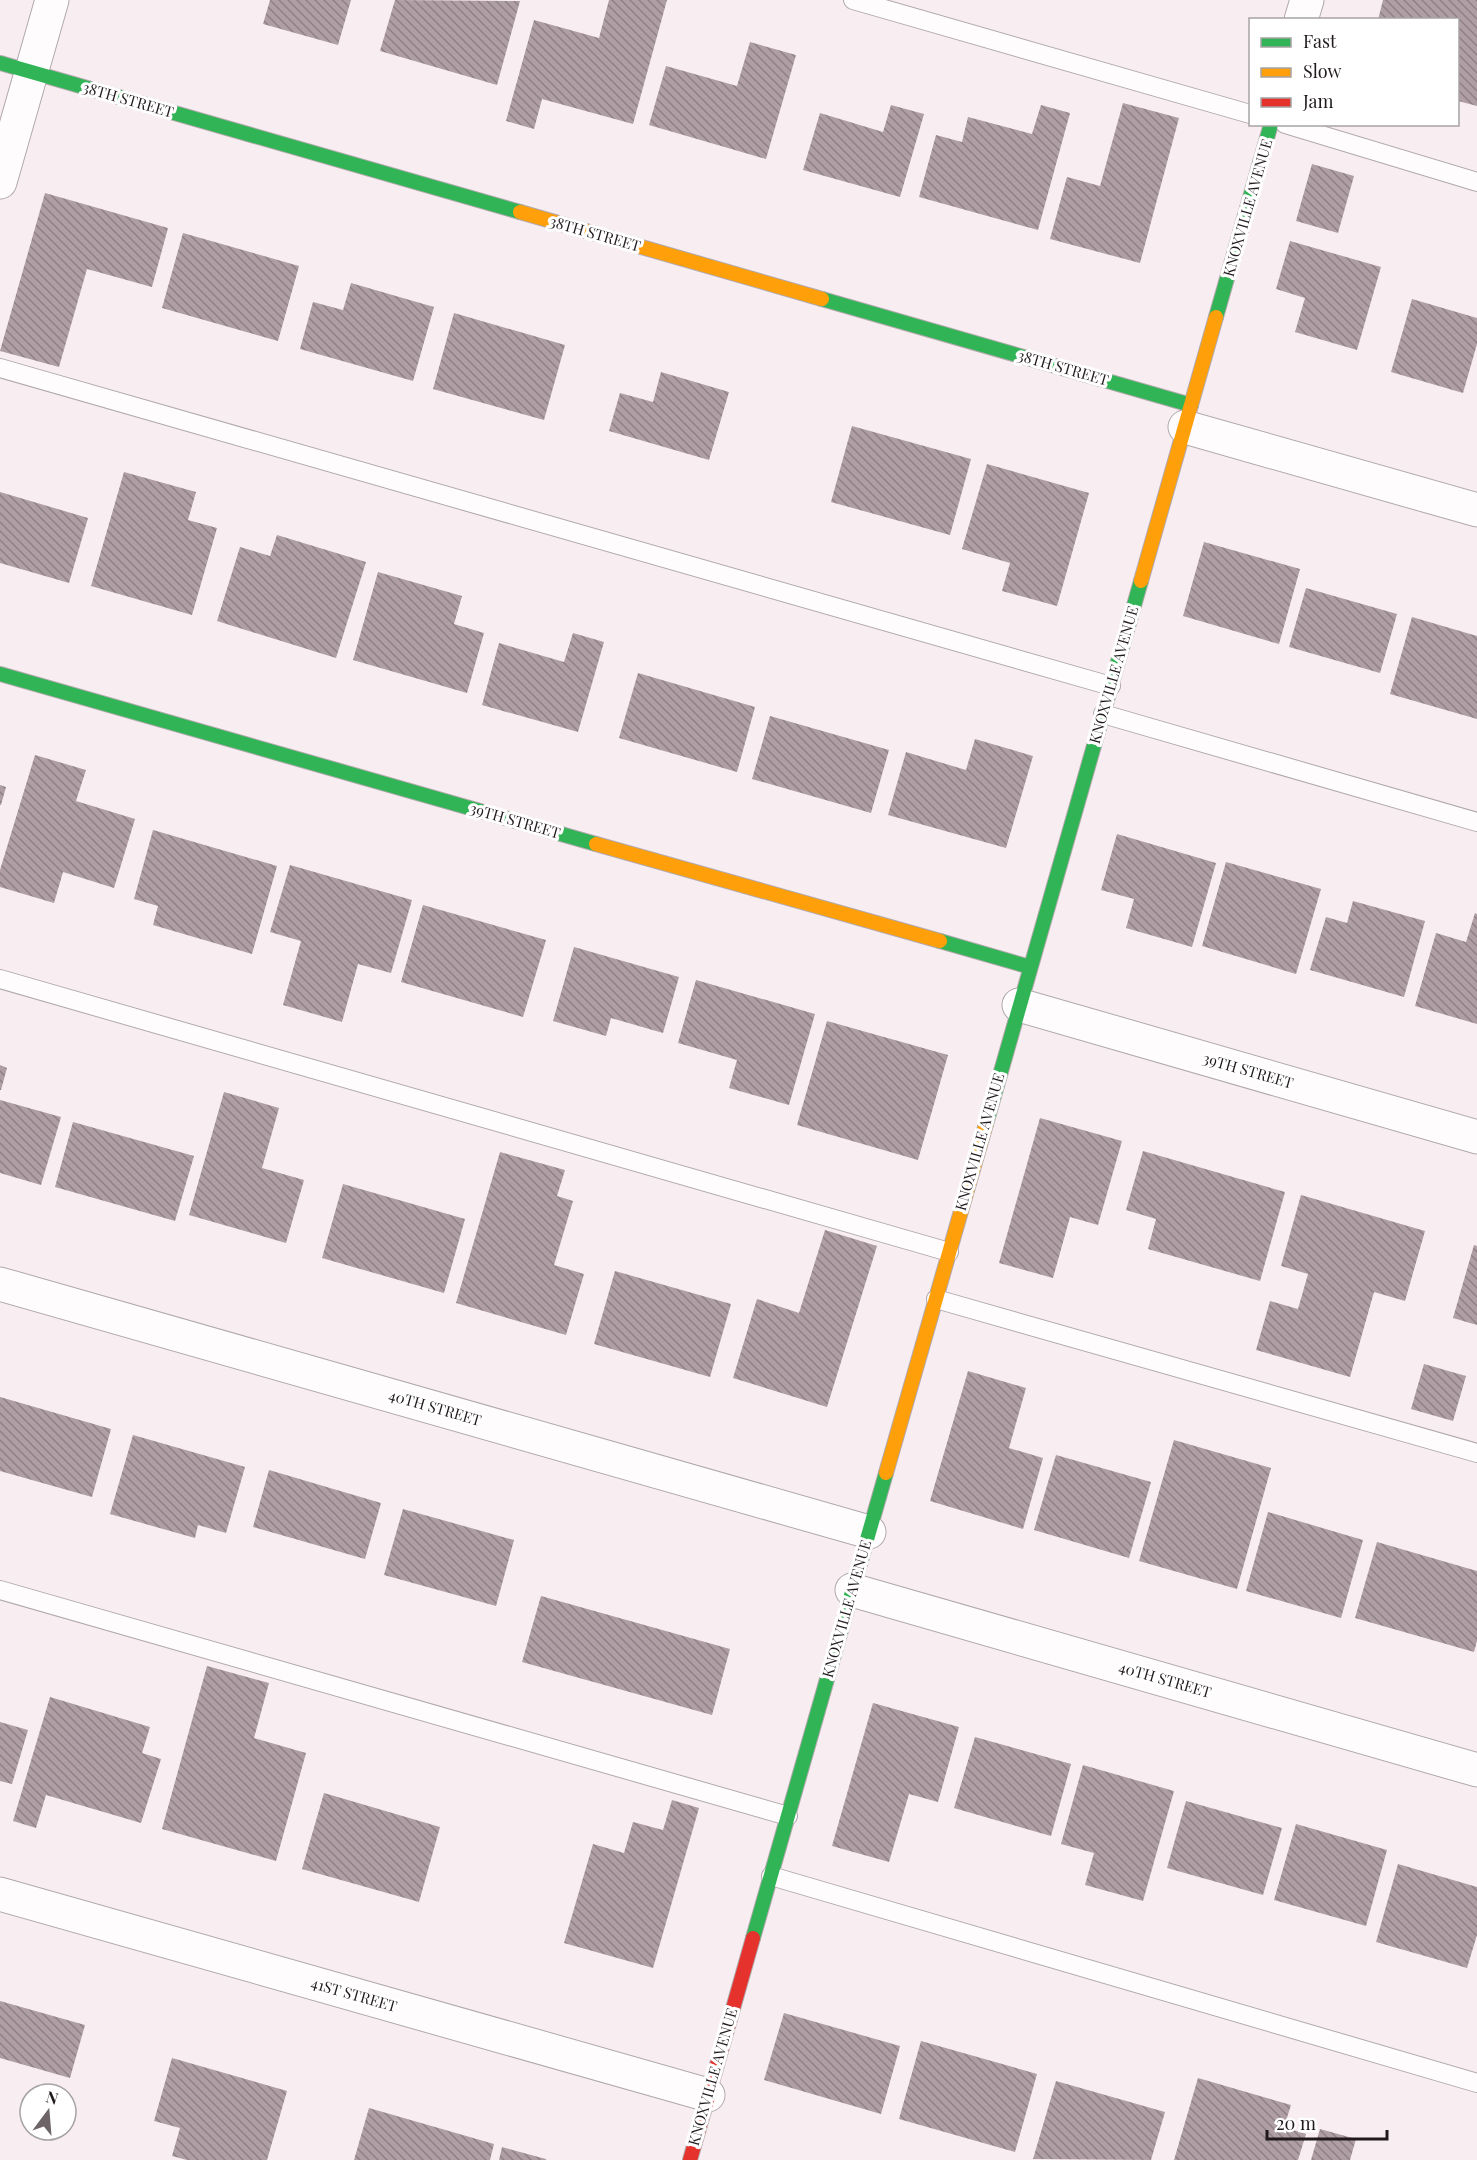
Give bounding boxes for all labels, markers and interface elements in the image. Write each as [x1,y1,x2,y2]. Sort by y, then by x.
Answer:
legend [1249,18,1459,126]
text: Fast [1303,29,1337,53]
text: Slow [1303,59,1341,83]
street label: 38TH STREET [80,77,176,122]
text: Jam [1302,89,1333,113]
street label: KNOXVILLE AVENUE [1218,137,1276,279]
street label: 38TH STREET [547,211,643,256]
street label: 38TH STREET [1015,345,1111,390]
street label: KNOXVILLE AVENUE [1084,604,1142,746]
street label: 39TH STREET [468,798,563,843]
street label: 39TH STREET [1201,1048,1296,1093]
street label: KNOXVILLE AVENUE [950,1071,1008,1213]
street label: 40TH STREET [387,1384,484,1430]
street label: KNOXVILLE AVENUE [817,1538,875,1680]
street label: 40TH STREET [1117,1656,1214,1702]
street label: 41ST STREET [309,1972,400,2016]
street label: KNOXVILLE AVENUE [683,2006,741,2148]
north arrow [18,2082,78,2142]
text: N [44,2085,61,2109]
scale bar [1267,2103,1387,2141]
text: 20 m [1276,2111,1316,2135]

